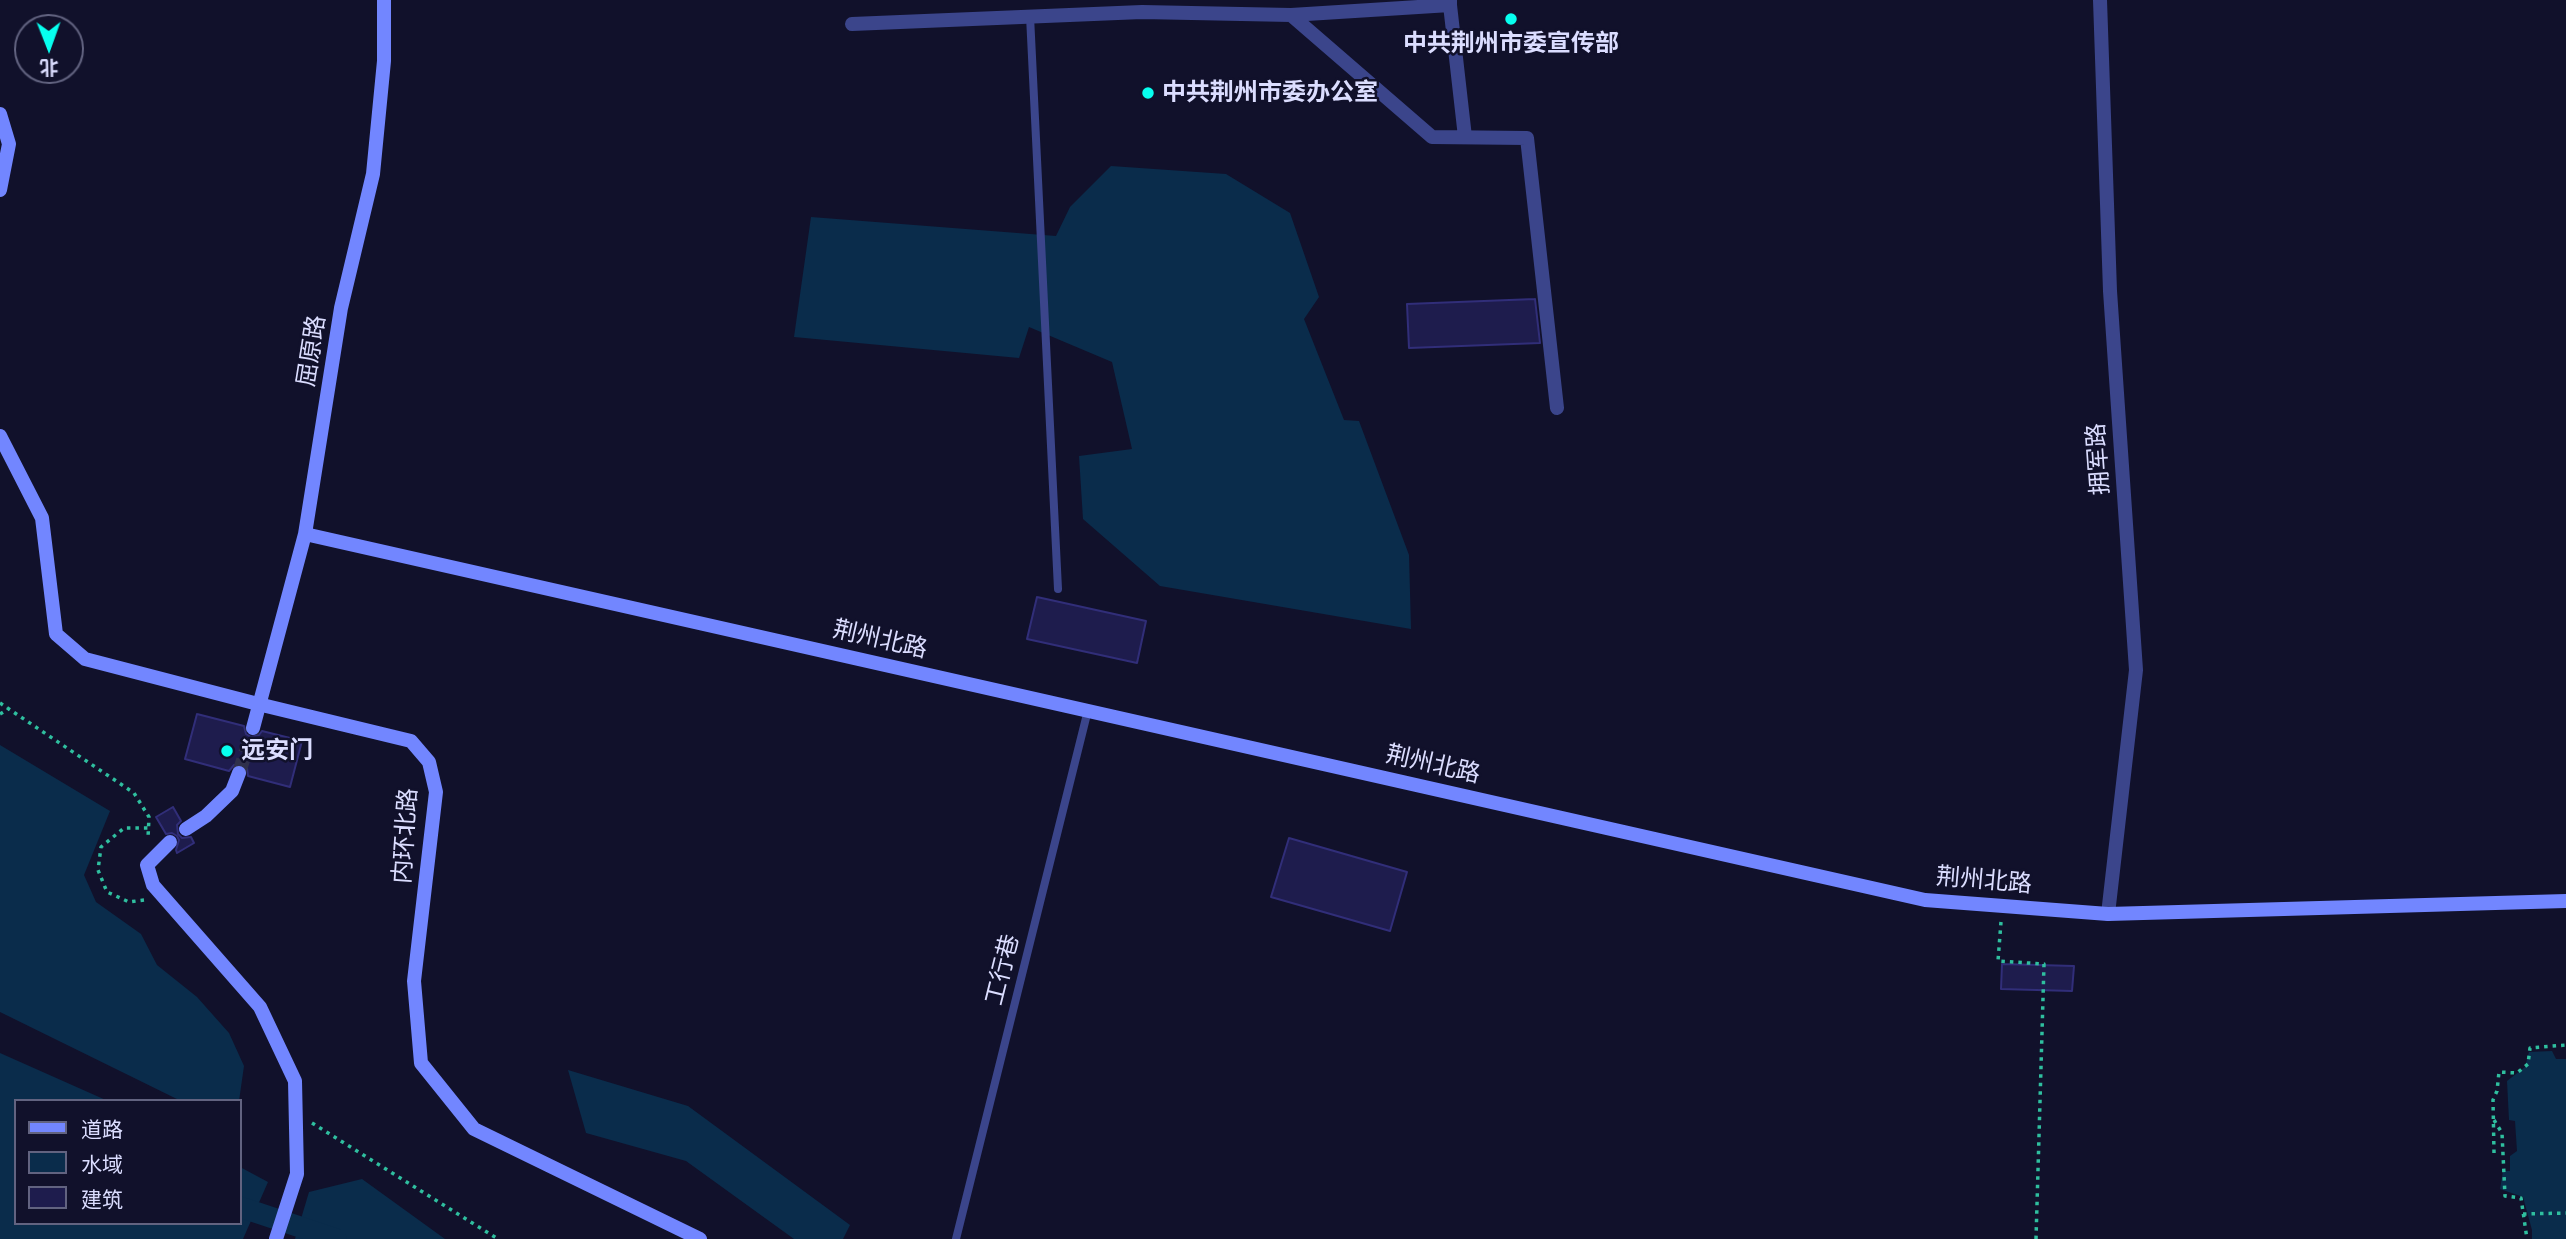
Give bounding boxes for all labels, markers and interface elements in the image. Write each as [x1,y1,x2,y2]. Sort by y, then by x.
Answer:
marker: 中共荆州市委宣传部 [1503,11,1519,27]
north arrow [14,14,84,84]
place label: 中共荆州市委宣传部 [1403,30,1619,58]
text: 北 [40,56,59,80]
place label: 中共荆州市委办公室 [1162,79,1378,107]
marker: 中共荆州市委办公室 [1140,85,1156,101]
street label: 屈原路 [292,313,332,389]
street label: 拥军路 [2082,422,2116,496]
street label: 荆州北路 [830,615,930,665]
place label: 远安门 [241,737,313,765]
street label: 荆州北路 [1383,740,1483,790]
marker: 远安门 [219,743,235,759]
street label: 内环北路 [388,787,424,885]
street label: 荆州北路 [1935,862,2033,900]
street label: 工行巷 [980,932,1026,1008]
legend [14,1099,242,1225]
text: 道路 [81,1116,123,1143]
text: 水域 [81,1151,123,1178]
text: 建筑 [81,1186,123,1213]

